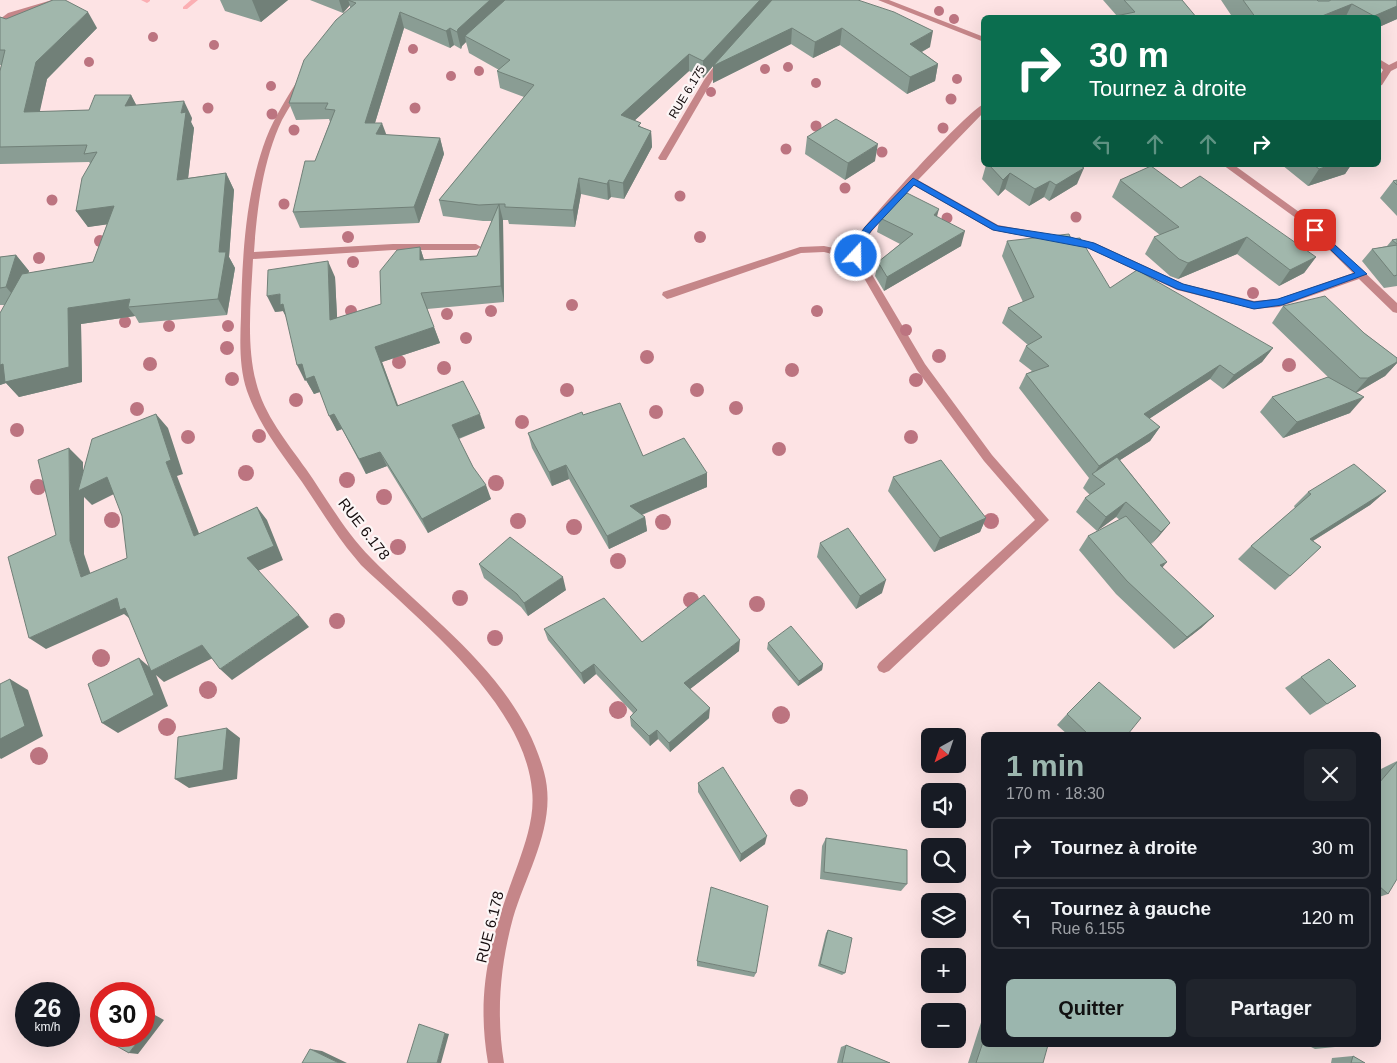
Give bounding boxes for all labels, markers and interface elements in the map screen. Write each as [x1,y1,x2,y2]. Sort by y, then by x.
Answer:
icon: right [1006,35,1071,100]
text: 30 m [1089,35,1169,74]
street label: RUE 6.175 [666,63,708,121]
text: Tournez à droite [1089,76,1247,101]
icon: left [1088,130,1116,158]
icon: ahead [1141,130,1169,158]
icon: ahead [1194,130,1222,158]
icon: right [1247,130,1275,158]
pin [1294,209,1336,251]
icon: arrive [1301,216,1329,244]
position arrow [829,229,881,281]
street label: RUE 6.178 [335,495,394,563]
north arrow [921,728,966,772]
map controls [921,728,966,1048]
text: 1 min [1006,749,1084,782]
button: close [1304,749,1356,801]
button: sound [921,783,966,828]
text: 170 m · 18:30 [1006,785,1105,802]
icon: right [1008,834,1036,862]
text: Tournez à droite [1051,837,1197,858]
text: 30 m [1312,837,1354,858]
button: search [921,838,966,883]
street label: RUE 6.178 [472,889,507,965]
button: layers [921,893,966,938]
text: Tournez à gauche [1051,898,1211,919]
icon: left [1008,904,1036,932]
text: 120 m [1301,907,1354,928]
text: Rue 6.155 [1051,920,1125,937]
button: + [921,948,966,993]
button: Quitter [1006,979,1176,1037]
button: Partager [1186,979,1356,1037]
speed limit sign: 30 [90,982,155,1047]
text: 26 [34,994,61,1022]
button: − [921,1003,966,1048]
text: km/h [34,1020,61,1034]

